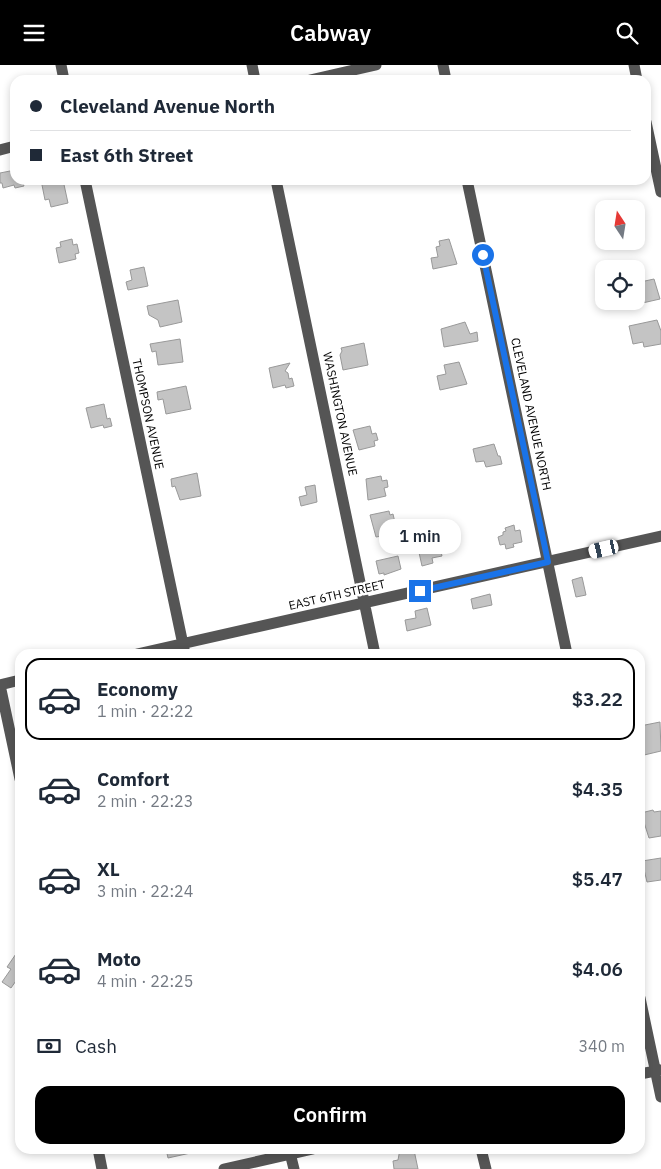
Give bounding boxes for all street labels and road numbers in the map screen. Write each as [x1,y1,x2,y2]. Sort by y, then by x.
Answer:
street label: CLEVELAND AVENUE NORTH [508,336,555,492]
street label: WASHINGTON AVENUE [320,350,361,477]
street label: THOMPSON AVENUE [129,357,168,471]
street label: EAST 6TH STREET [287,576,387,613]

